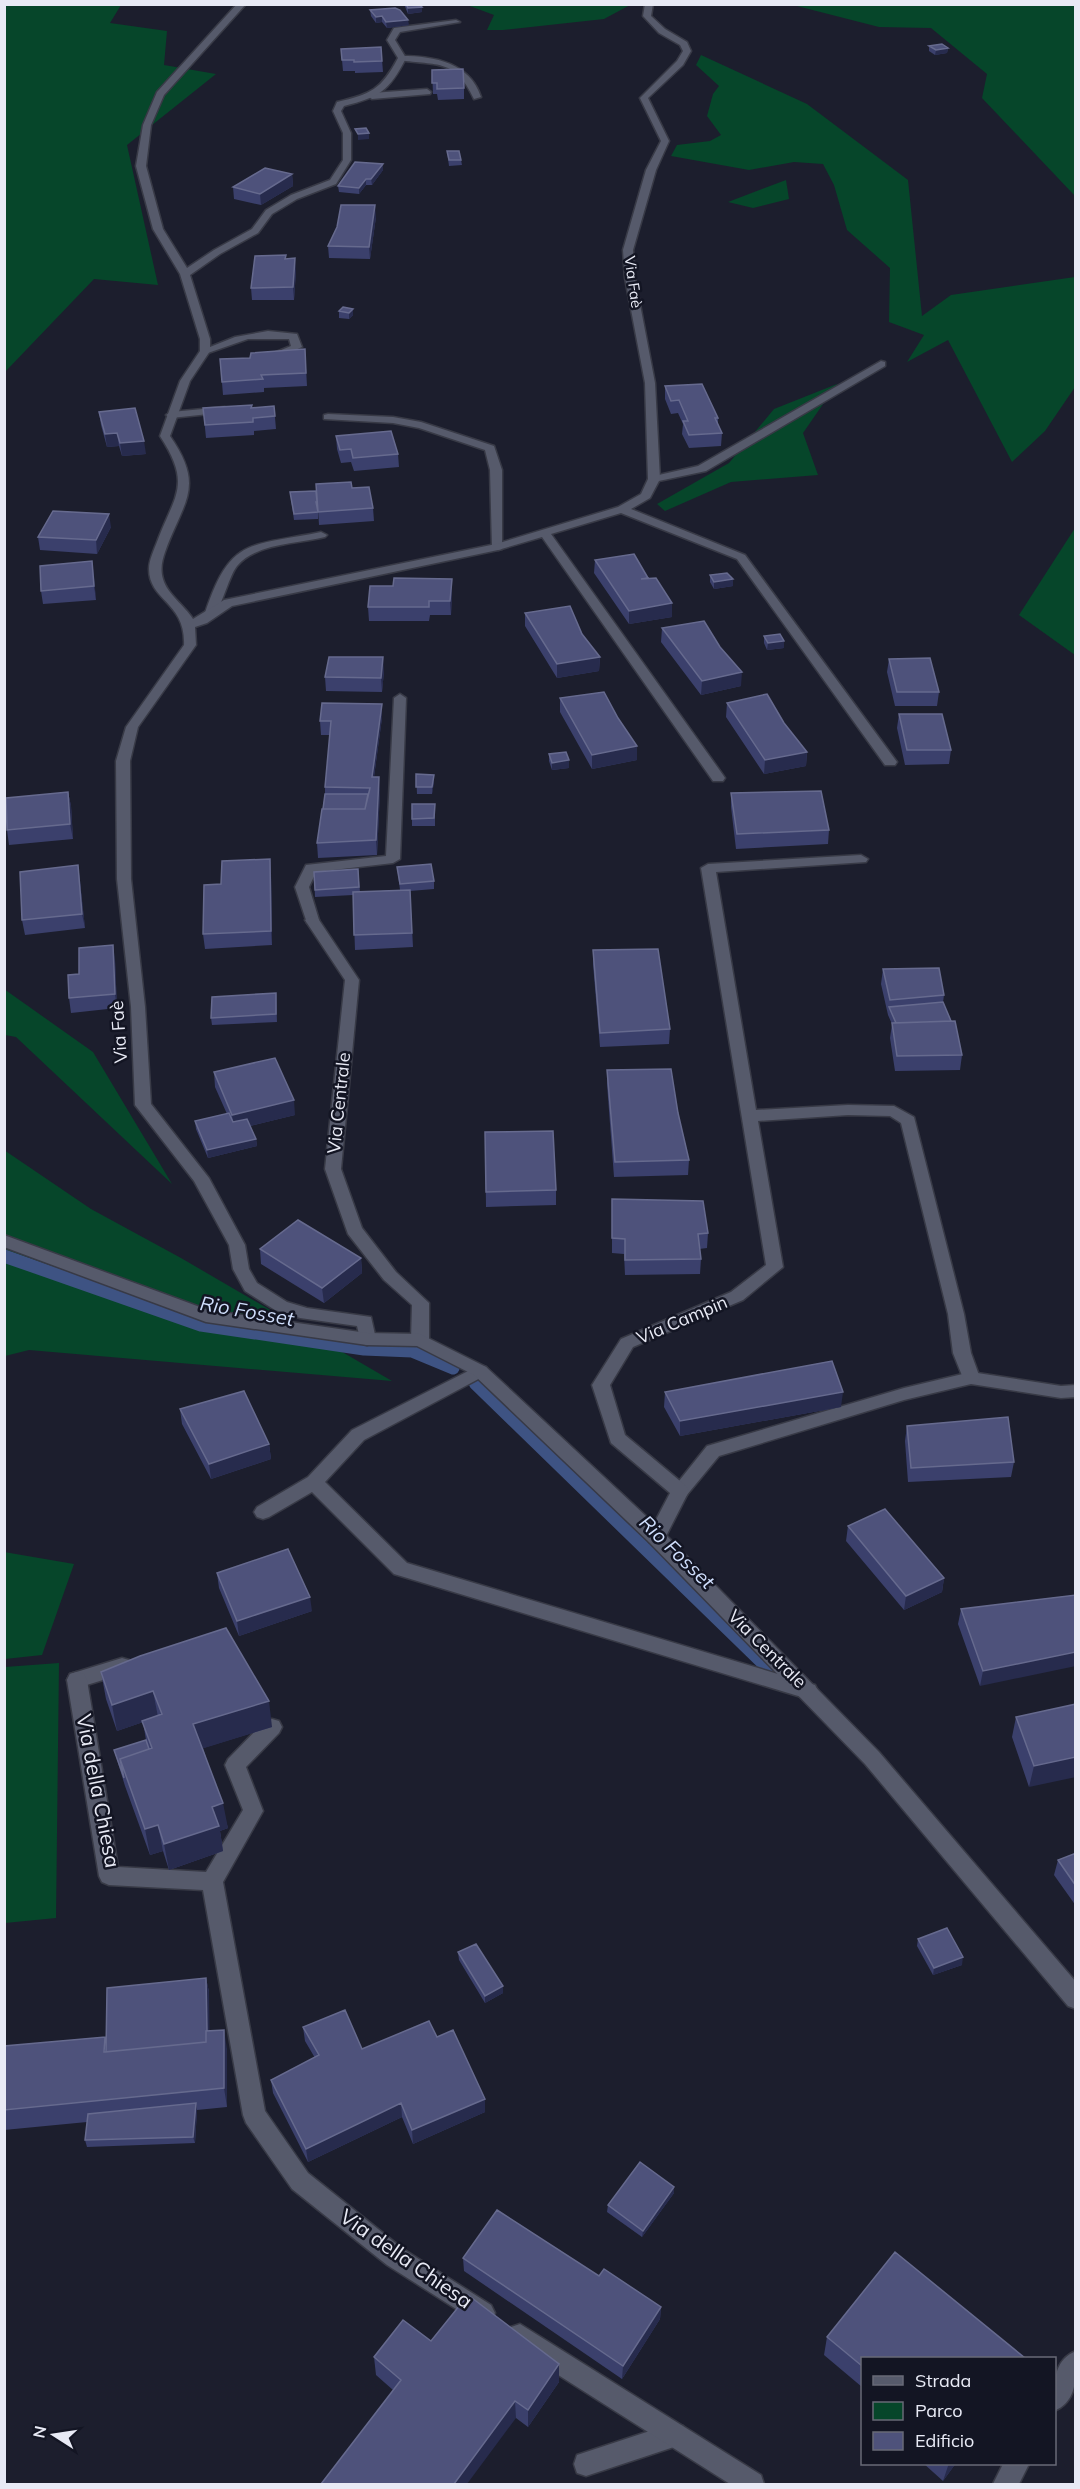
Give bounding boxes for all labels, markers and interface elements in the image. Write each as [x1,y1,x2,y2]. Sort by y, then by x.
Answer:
street label: Via Faè [620,255,647,309]
street label: Via Faè [105,1000,132,1064]
street label: Via Centrale [322,1051,355,1155]
water label: Rio Fosset [198,1290,297,1331]
street label: Via Campin [633,1290,731,1349]
water label: Rio Fosset [634,1510,721,1594]
street label: Via Centrale [723,1604,812,1693]
street label: Via della Chiesa [71,1712,127,1870]
street label: Via della Chiesa [335,2203,478,2314]
legend [861,2357,1056,2465]
text: Strada [915,2369,971,2392]
text: Parco [915,2399,963,2422]
north arrow [24,2405,84,2465]
text: N [28,2424,50,2440]
text: Edificio [915,2429,974,2452]

